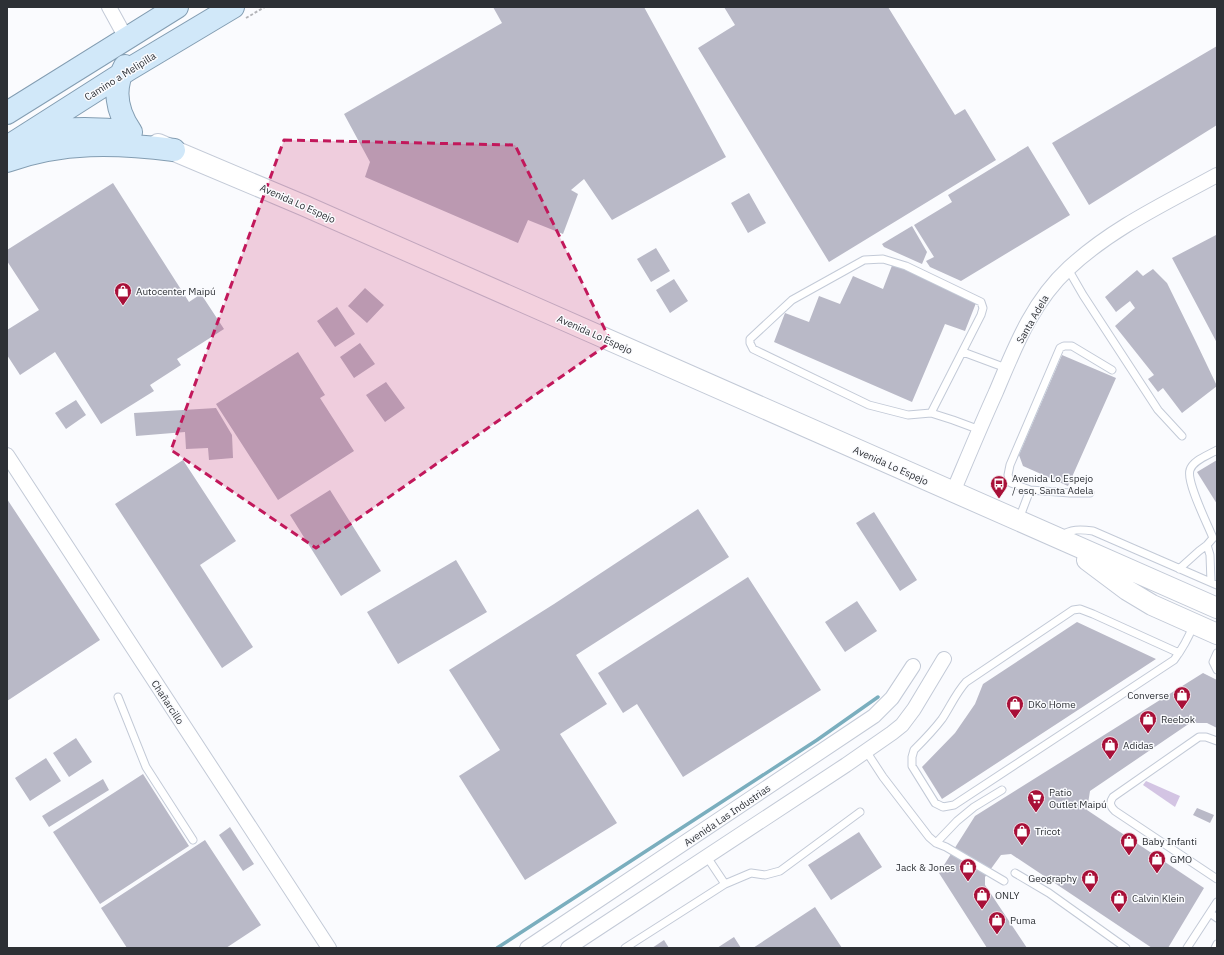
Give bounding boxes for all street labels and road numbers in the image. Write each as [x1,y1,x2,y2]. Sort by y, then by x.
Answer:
street label: Camino a Melipilla [82,49,159,104]
street label: Avenida Lo Espejo [258,181,338,226]
street label: Santa Adela [1013,292,1052,346]
street label: Avenida Lo Espejo [555,312,635,357]
street label: Avenida Lo Espejo [851,443,931,488]
street label: Chañarcillo [148,678,187,727]
street label: Avenida Las Industrias [682,782,773,849]

